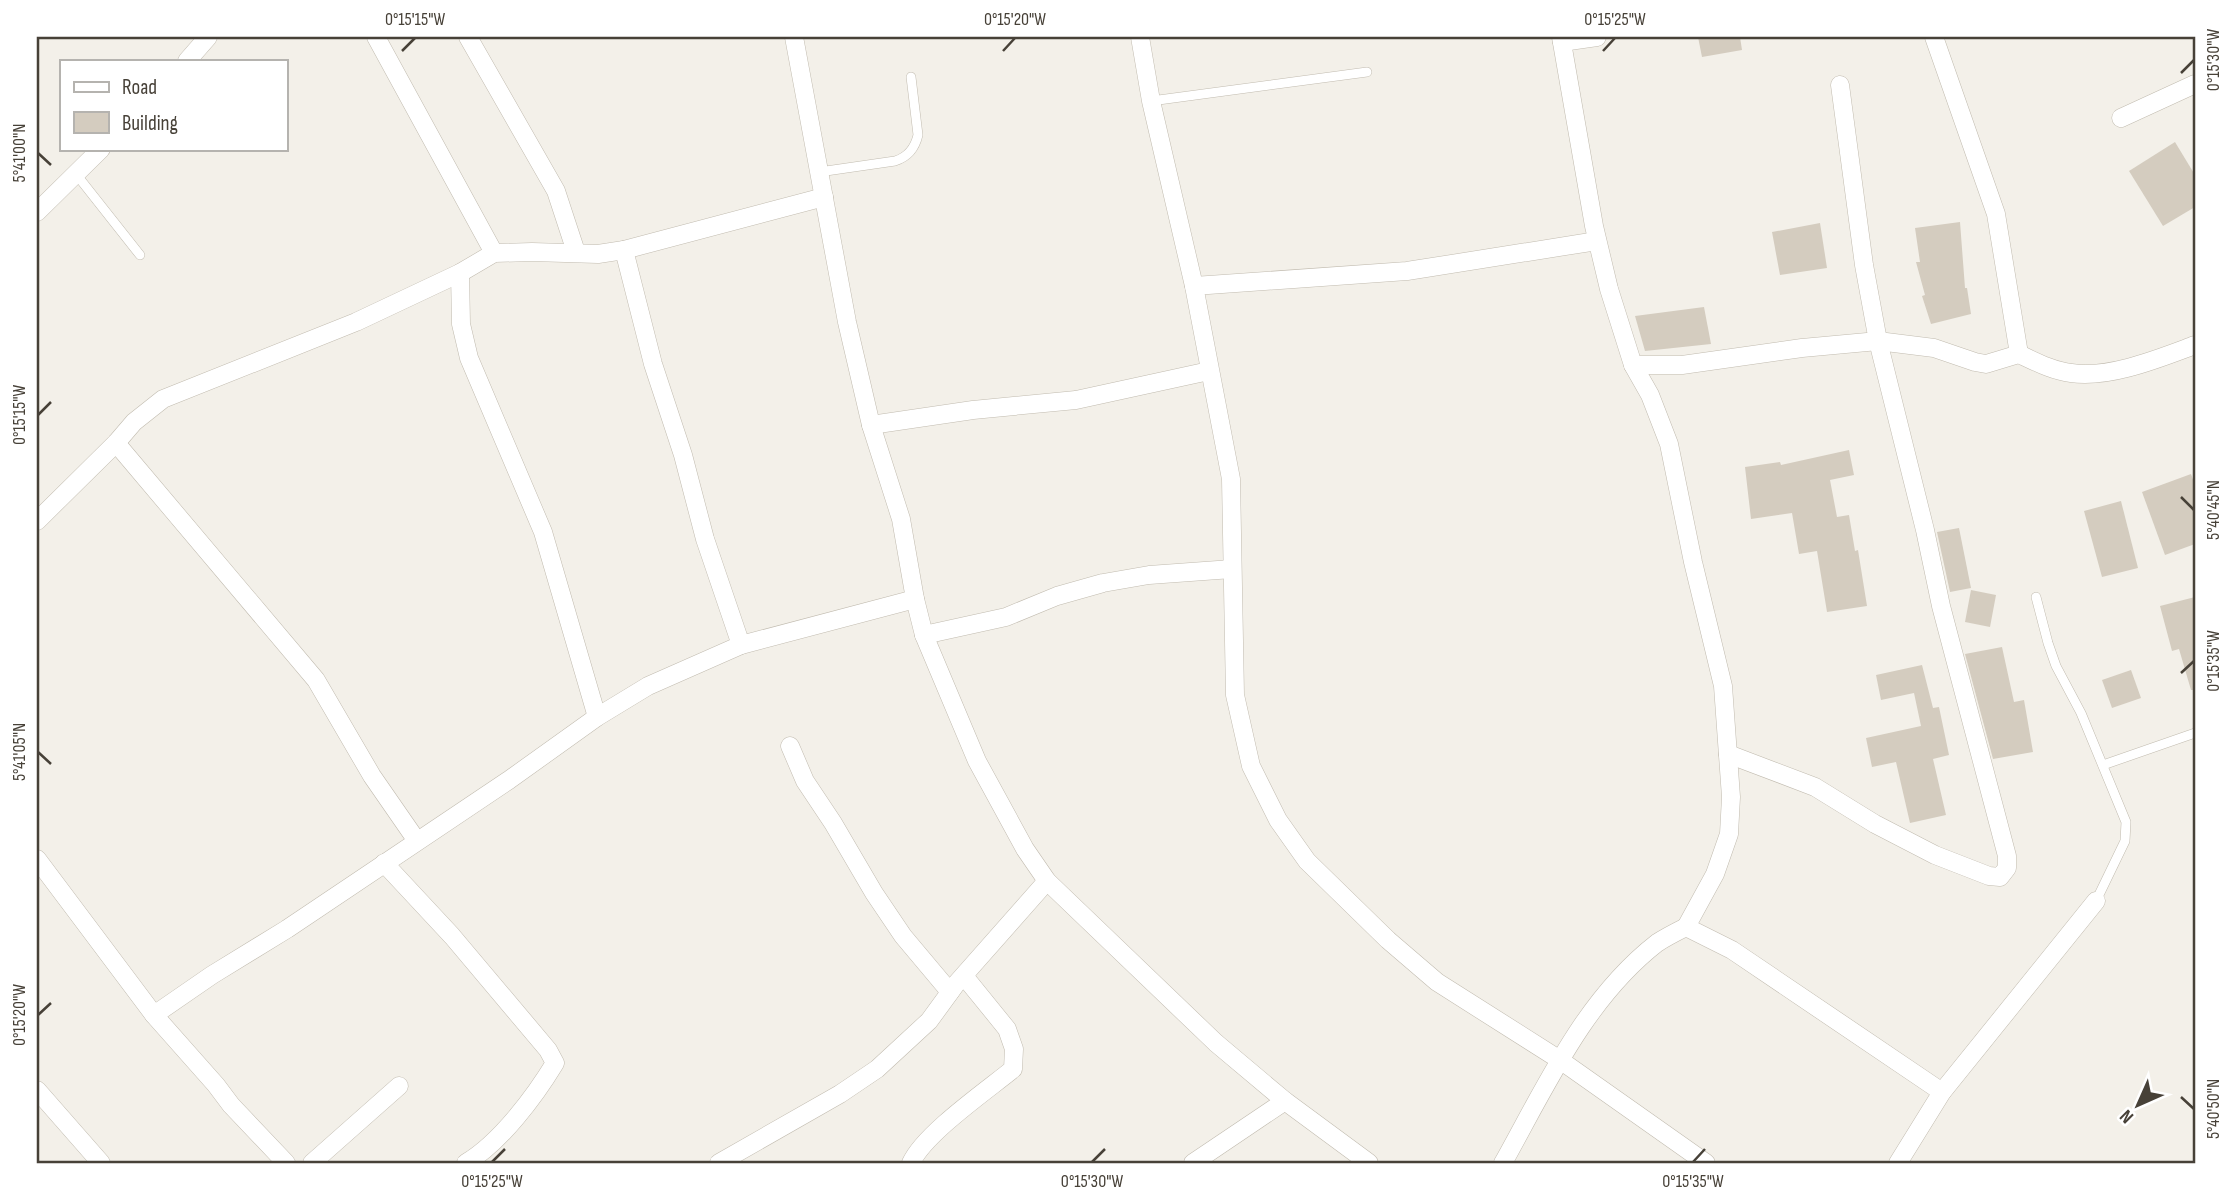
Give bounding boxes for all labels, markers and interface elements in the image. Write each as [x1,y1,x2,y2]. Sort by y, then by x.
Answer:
text: 0°15'15"W [385,9,445,30]
text: 0°15'20"W [984,9,1046,30]
text: 0°15'25"W [1584,9,1646,30]
text: 0°15'30"W [2203,29,2224,91]
legend [60,60,287,150]
text: Road [122,75,157,100]
text: Building [122,111,178,136]
text: 5°41'00"N [9,124,30,183]
text: 0°15'15"W [9,385,30,445]
text: 5°40'45"N [2203,480,2224,540]
text: 0°15'35"W [2203,630,2224,692]
text: 5°41'05"N [9,723,30,781]
text: 0°15'20"W [9,984,30,1046]
north arrow [2102,1070,2172,1140]
text: 5°40'50"N [2203,1079,2224,1139]
text: N [2115,1104,2139,1128]
text: 0°15'25"W [461,1171,523,1192]
text: 0°15'30"W [1061,1171,1123,1192]
text: 0°15'35"W [1662,1171,1724,1192]

